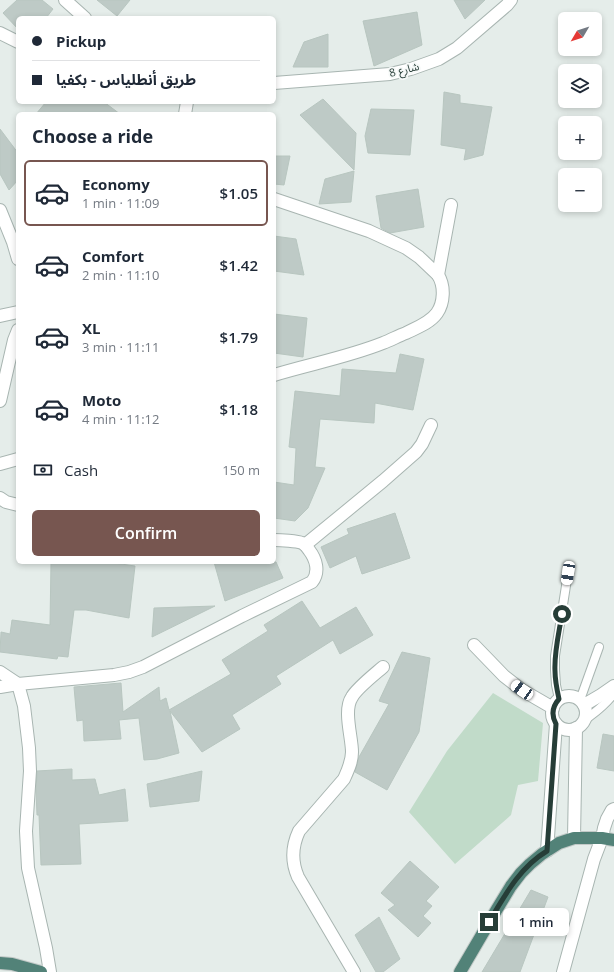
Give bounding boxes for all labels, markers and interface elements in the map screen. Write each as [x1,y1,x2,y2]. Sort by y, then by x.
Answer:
north arrow [558,12,602,56]
map controls [558,12,602,212]
text: Pickup [56,31,106,51]
street label: شارع 8 [387,58,421,81]
button: layers [558,64,602,108]
text: طريق أنطلياس - بكفيا [56,69,196,89]
button: + [558,116,602,160]
text: Choose a ride [32,124,153,148]
button: − [558,168,602,212]
text: Economy [82,174,150,194]
icon: car [34,175,70,211]
text: $1.05 [220,183,258,203]
text: 1 min · 11:09 [82,194,159,212]
text: Comfort [82,246,144,266]
icon: car [34,247,70,283]
text: $1.42 [220,255,258,275]
text: 2 min · 11:10 [82,266,159,284]
text: XL [82,318,100,338]
icon: car [34,319,70,355]
text: $1.79 [220,327,258,347]
text: 3 min · 11:11 [82,338,159,356]
text: Moto [82,390,121,410]
icon: car [34,391,70,427]
text: $1.18 [220,399,258,419]
text: 4 min · 11:12 [82,410,159,428]
icon: cash [32,459,54,481]
text: Cash [64,460,98,480]
text: 150 m [222,461,260,479]
button: Confirm [32,510,260,556]
car [560,560,576,586]
route start [553,605,571,623]
car [509,678,535,702]
callout: 1 min [503,908,569,936]
route end [480,913,498,931]
text: 1 min [518,913,554,931]

